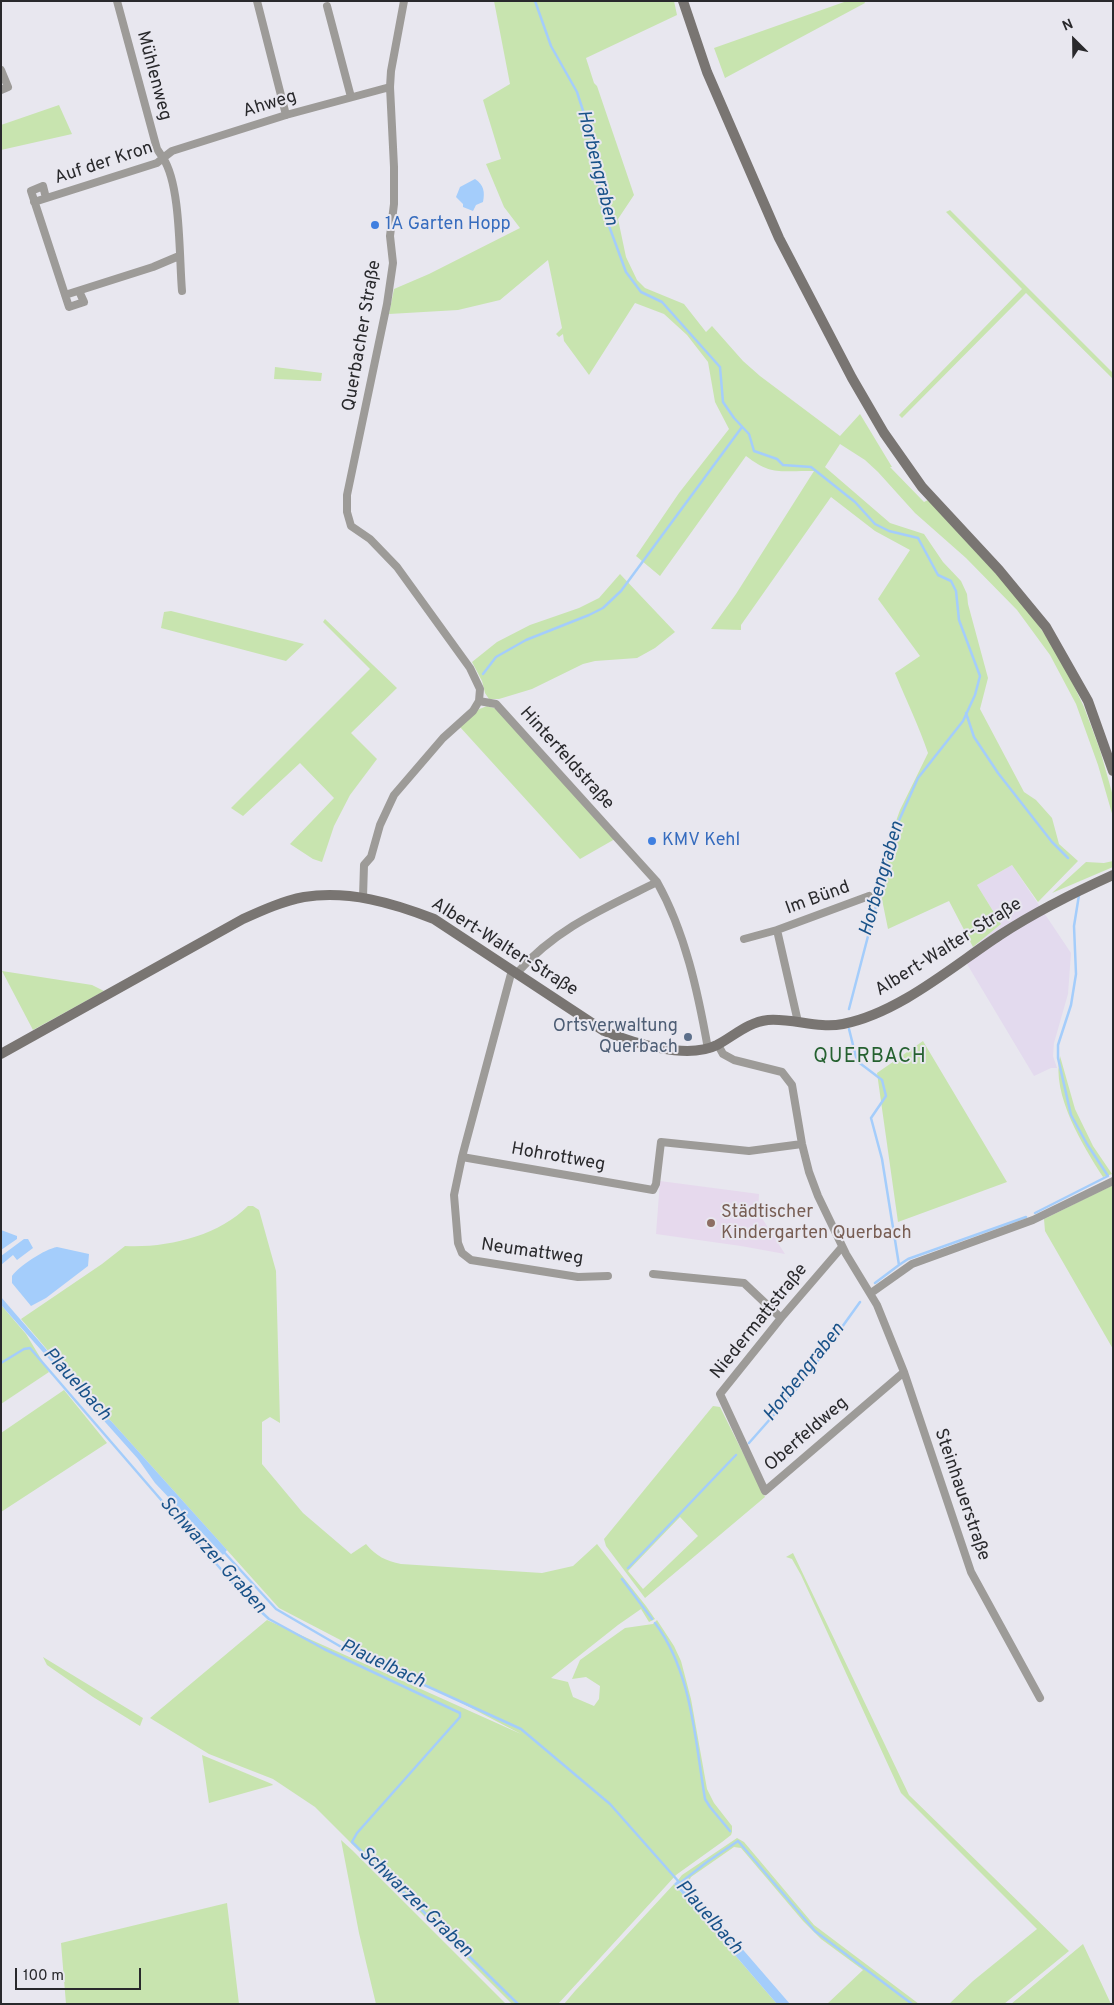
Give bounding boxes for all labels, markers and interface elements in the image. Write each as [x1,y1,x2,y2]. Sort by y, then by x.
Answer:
north arrow [1049,15,1099,65]
text: N [1060,16,1076,36]
street label: Mühlenweg [131,29,175,123]
street label: Ahweg [241,87,299,123]
water label: Horbengraben [571,108,621,228]
street label: Auf der Kron [52,138,156,190]
place label: 1A Garten Hopp [385,214,511,236]
marker: 1A Garten Hopp [369,219,381,231]
street label: Querbacher Straße [339,259,387,413]
street label: Hinterfeldstraße [514,703,618,815]
water label: Horbengraben [856,819,910,939]
place label: KMV Kehl [662,830,740,852]
marker: KMV Kehl [646,835,658,847]
street label: Im Bünd [783,877,853,921]
street label: Albert-Walter-Straße [427,894,581,1002]
street label: Albert-Walter-Straße [872,894,1026,1002]
place label: Ortsverwaltung Querbach [553,1016,678,1058]
marker: Ortsverwaltung Querbach [682,1031,694,1043]
district label: QUERBACH [812,1046,928,1070]
street label: Hohrottweg [509,1139,607,1177]
place label: Städtischer Kindergarten Querbach [721,1202,912,1244]
marker: Städtischer Kindergarten Querbach [705,1217,717,1229]
street label: Neumattweg [479,1235,585,1271]
street label: Niedermattstraße [707,1260,813,1384]
water label: Horbengraben [760,1319,850,1427]
water label: Plauelbach [37,1344,115,1426]
street label: Oberfeldweg [761,1393,853,1477]
street label: Steinhauerstraße [928,1426,994,1564]
water label: Schwarzer Graben [153,1493,271,1619]
water label: Plauelbach [336,1635,428,1695]
water label: Schwarzer Graben [353,1843,477,1963]
water label: Plauelbach [670,1876,746,1960]
scale bar [18,1958,144,1990]
text: 100 m [23,1967,64,1986]

